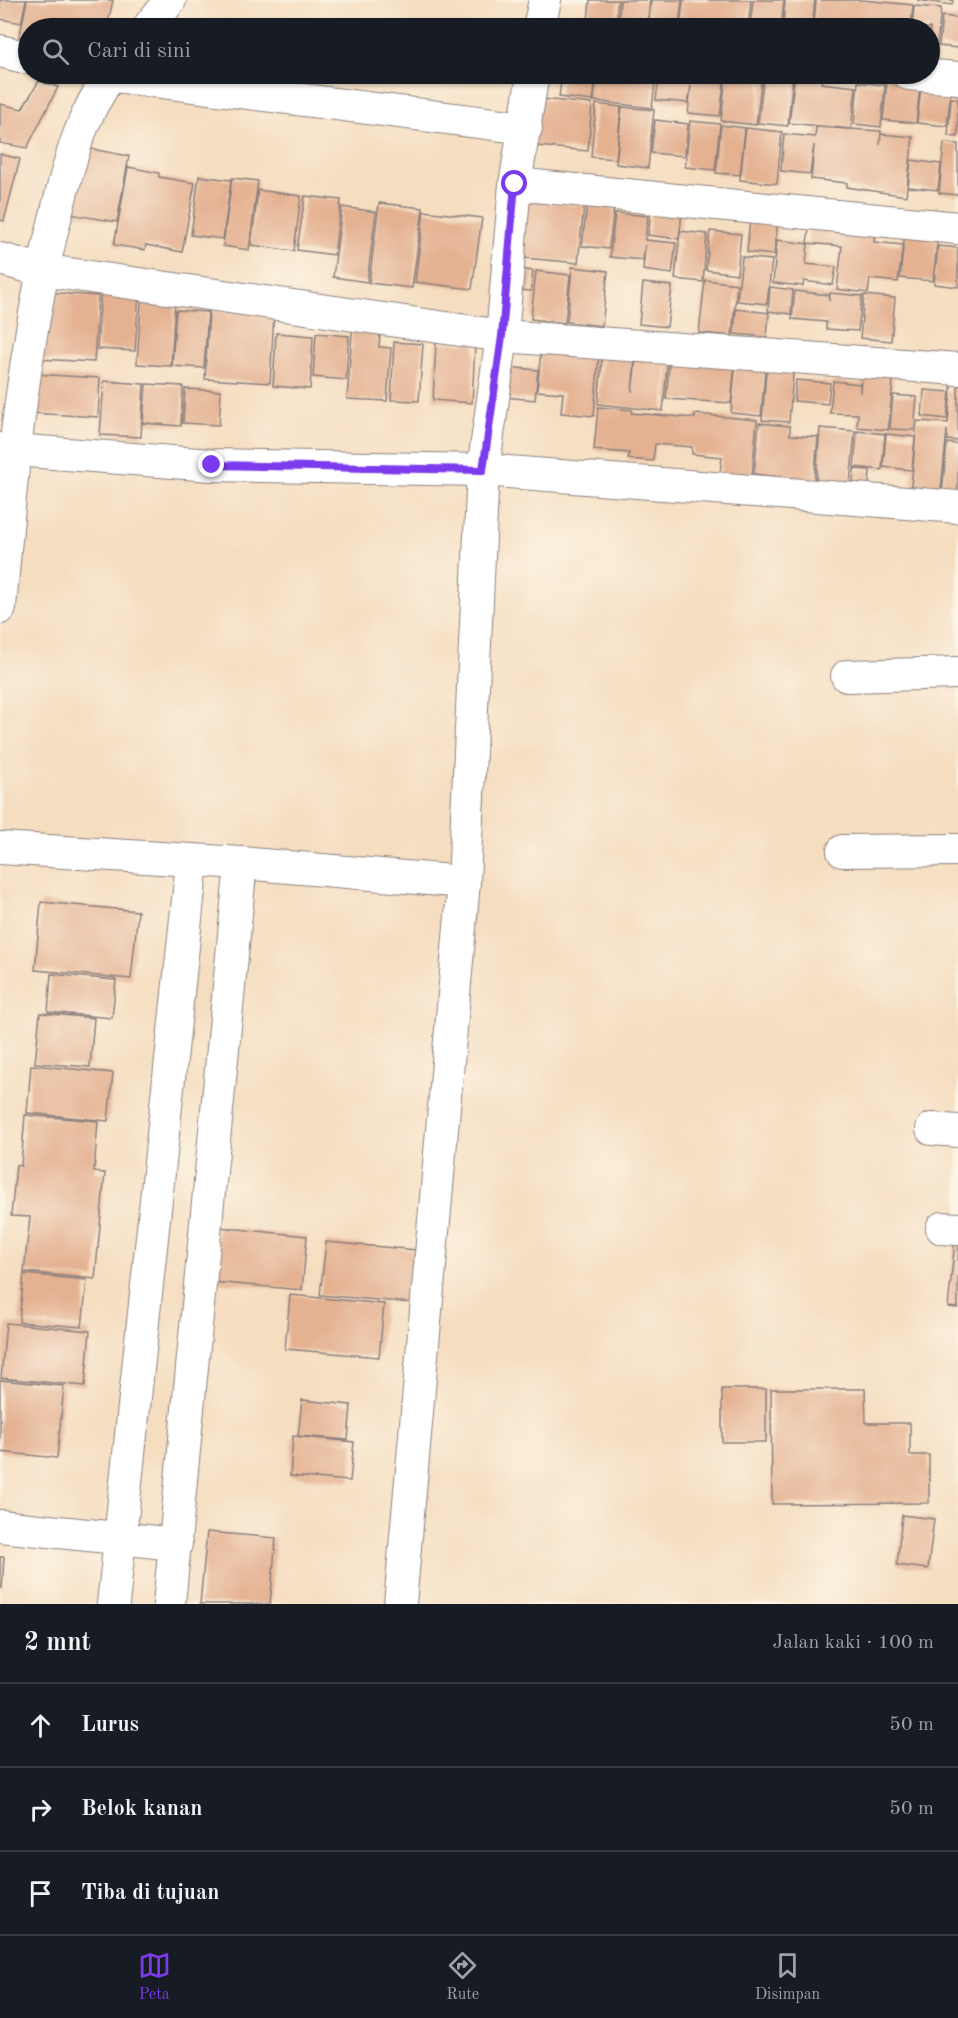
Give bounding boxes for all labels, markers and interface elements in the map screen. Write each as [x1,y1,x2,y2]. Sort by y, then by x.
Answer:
search box [18,18,940,84]
icon: search [39,35,72,68]
text: Cari di sini [87,40,191,62]
route start [501,170,527,196]
route end [198,451,224,477]
text: 2 mnt [24,1630,91,1656]
text: Jalan kaki · 100 m [772,1633,934,1653]
icon: ahead [24,1709,57,1742]
text: Lurus [81,1714,139,1736]
text: 50 m [889,1715,934,1735]
icon: right [24,1793,57,1826]
text: Belok kanan [81,1798,203,1820]
text: 50 m [889,1799,934,1819]
icon: arrive [24,1877,57,1910]
text: Tiba di tujuan [81,1882,219,1904]
tab: Peta [138,1949,171,2005]
tab: Rute [446,1949,479,2005]
tab: Disimpan [755,1949,820,2005]

